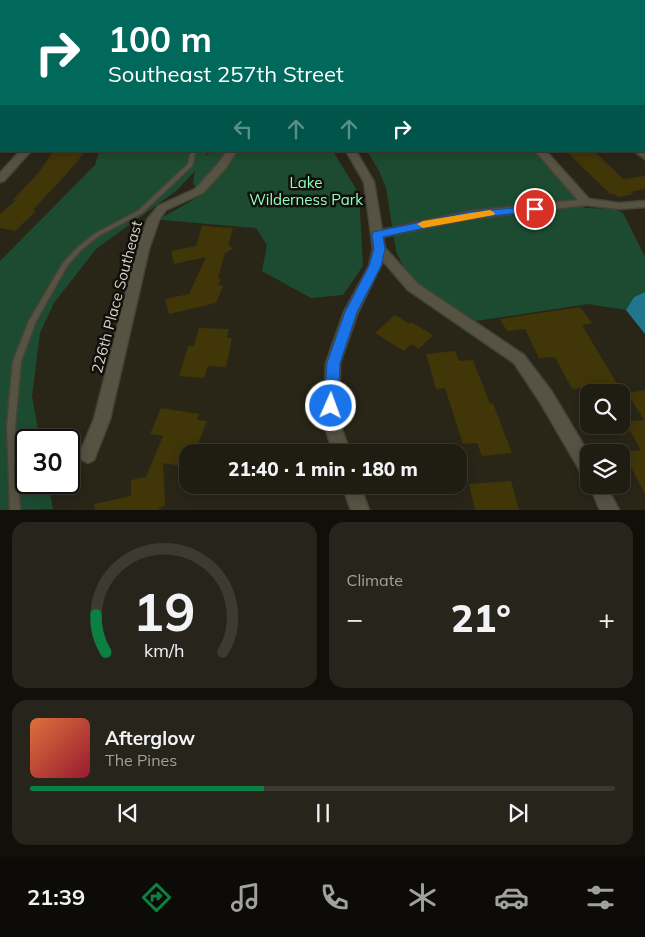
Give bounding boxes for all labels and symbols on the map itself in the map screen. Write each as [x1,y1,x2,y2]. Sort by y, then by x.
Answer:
park label: Lake Wilderness Park [249,173,363,209]
pin [514,188,556,230]
street label: 226th Place Southeast [87,219,146,375]
position arrow [304,379,356,431]
speed limit sign: 30 [15,429,80,494]

